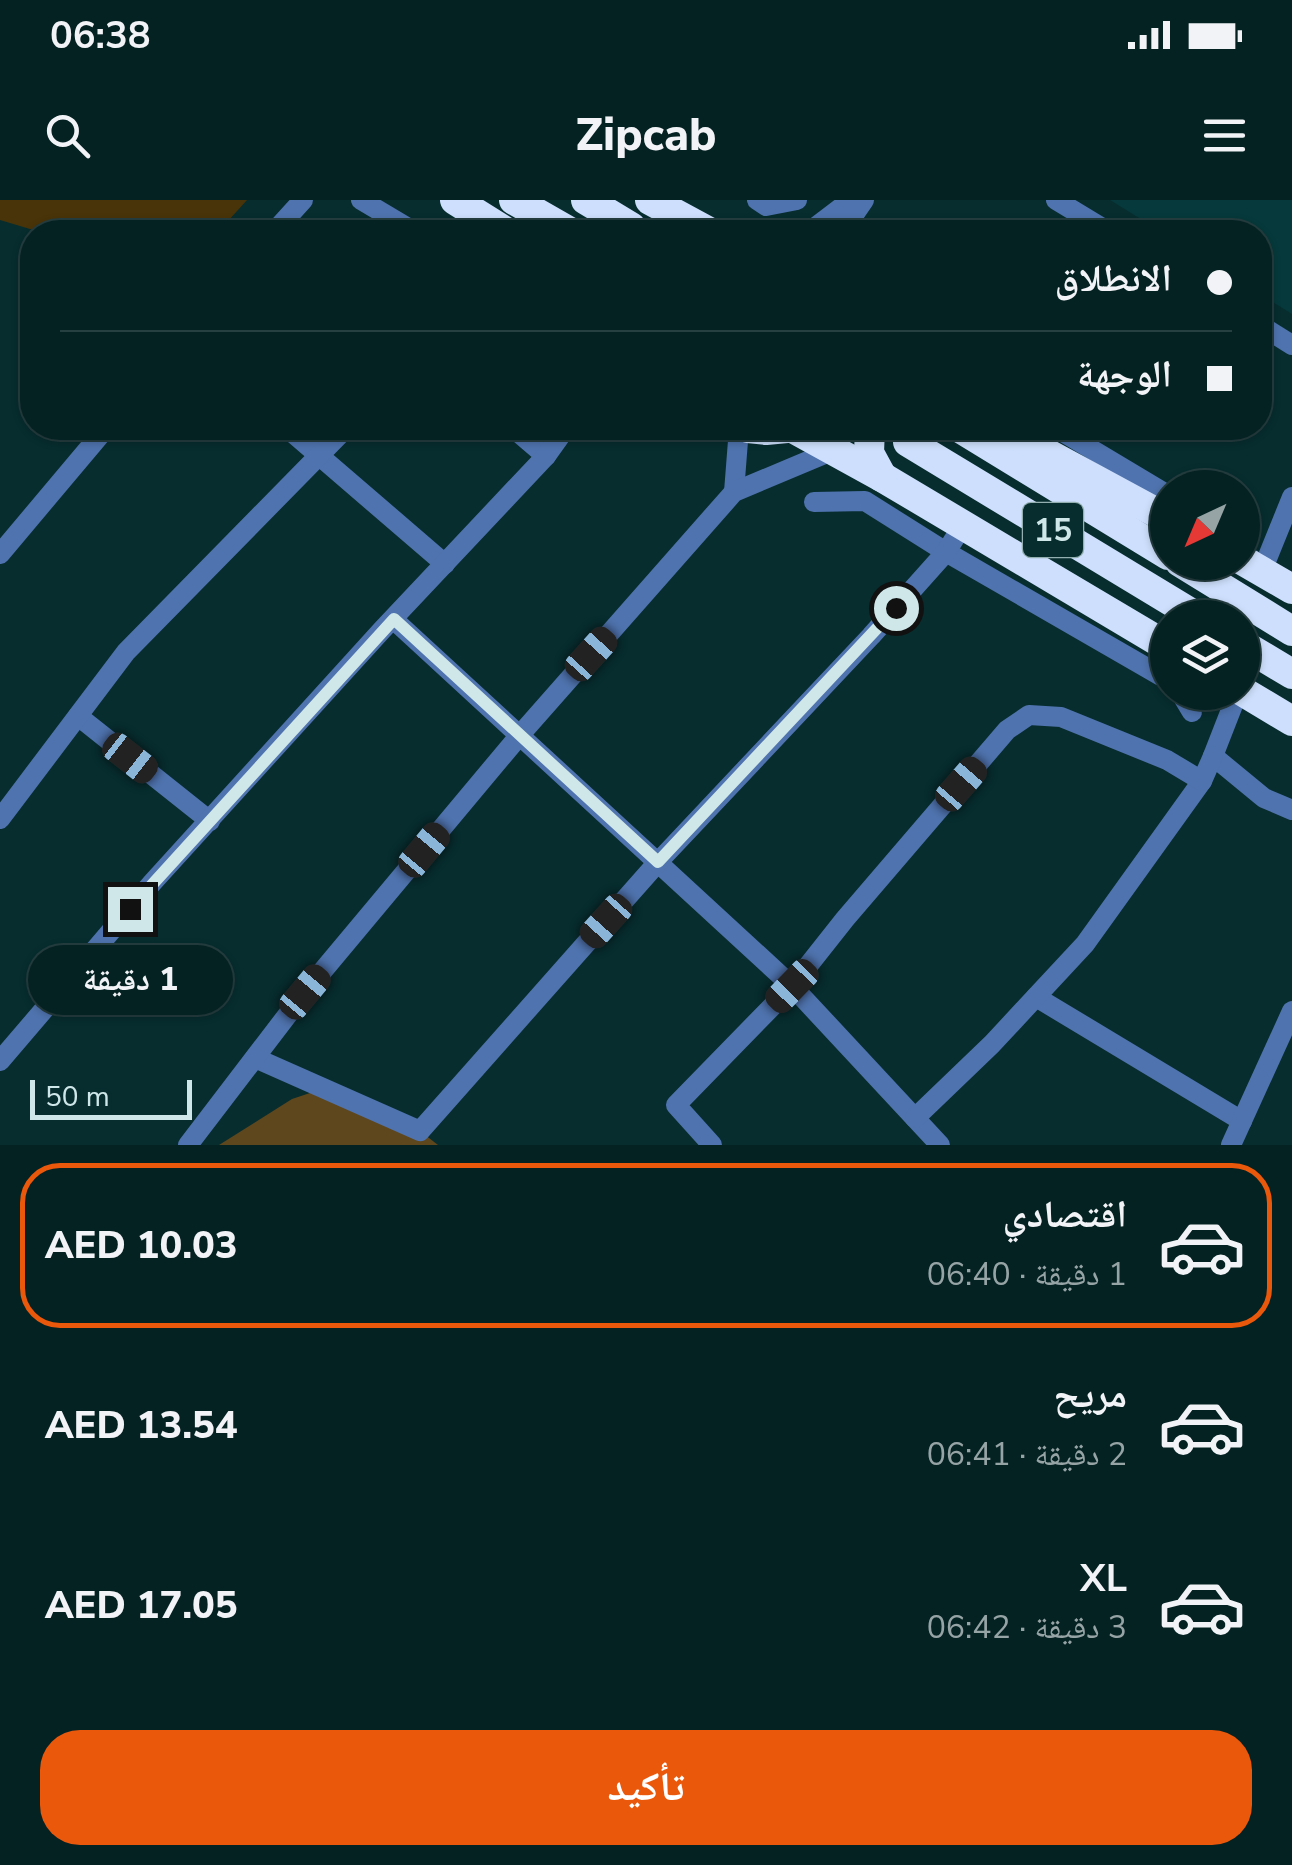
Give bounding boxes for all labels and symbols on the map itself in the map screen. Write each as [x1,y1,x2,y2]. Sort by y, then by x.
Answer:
north arrow [1150,470,1260,580]
road number: 15 [1023,503,1083,557]
route start [874,586,919,631]
car [560,622,622,686]
car [97,728,163,788]
car [930,752,992,816]
car [393,817,455,883]
route end [108,887,153,932]
car [575,889,637,953]
callout: 1 دقيقة [28,944,232,1014]
car [760,954,824,1018]
car [274,959,336,1025]
scale bar [30,1075,192,1120]

